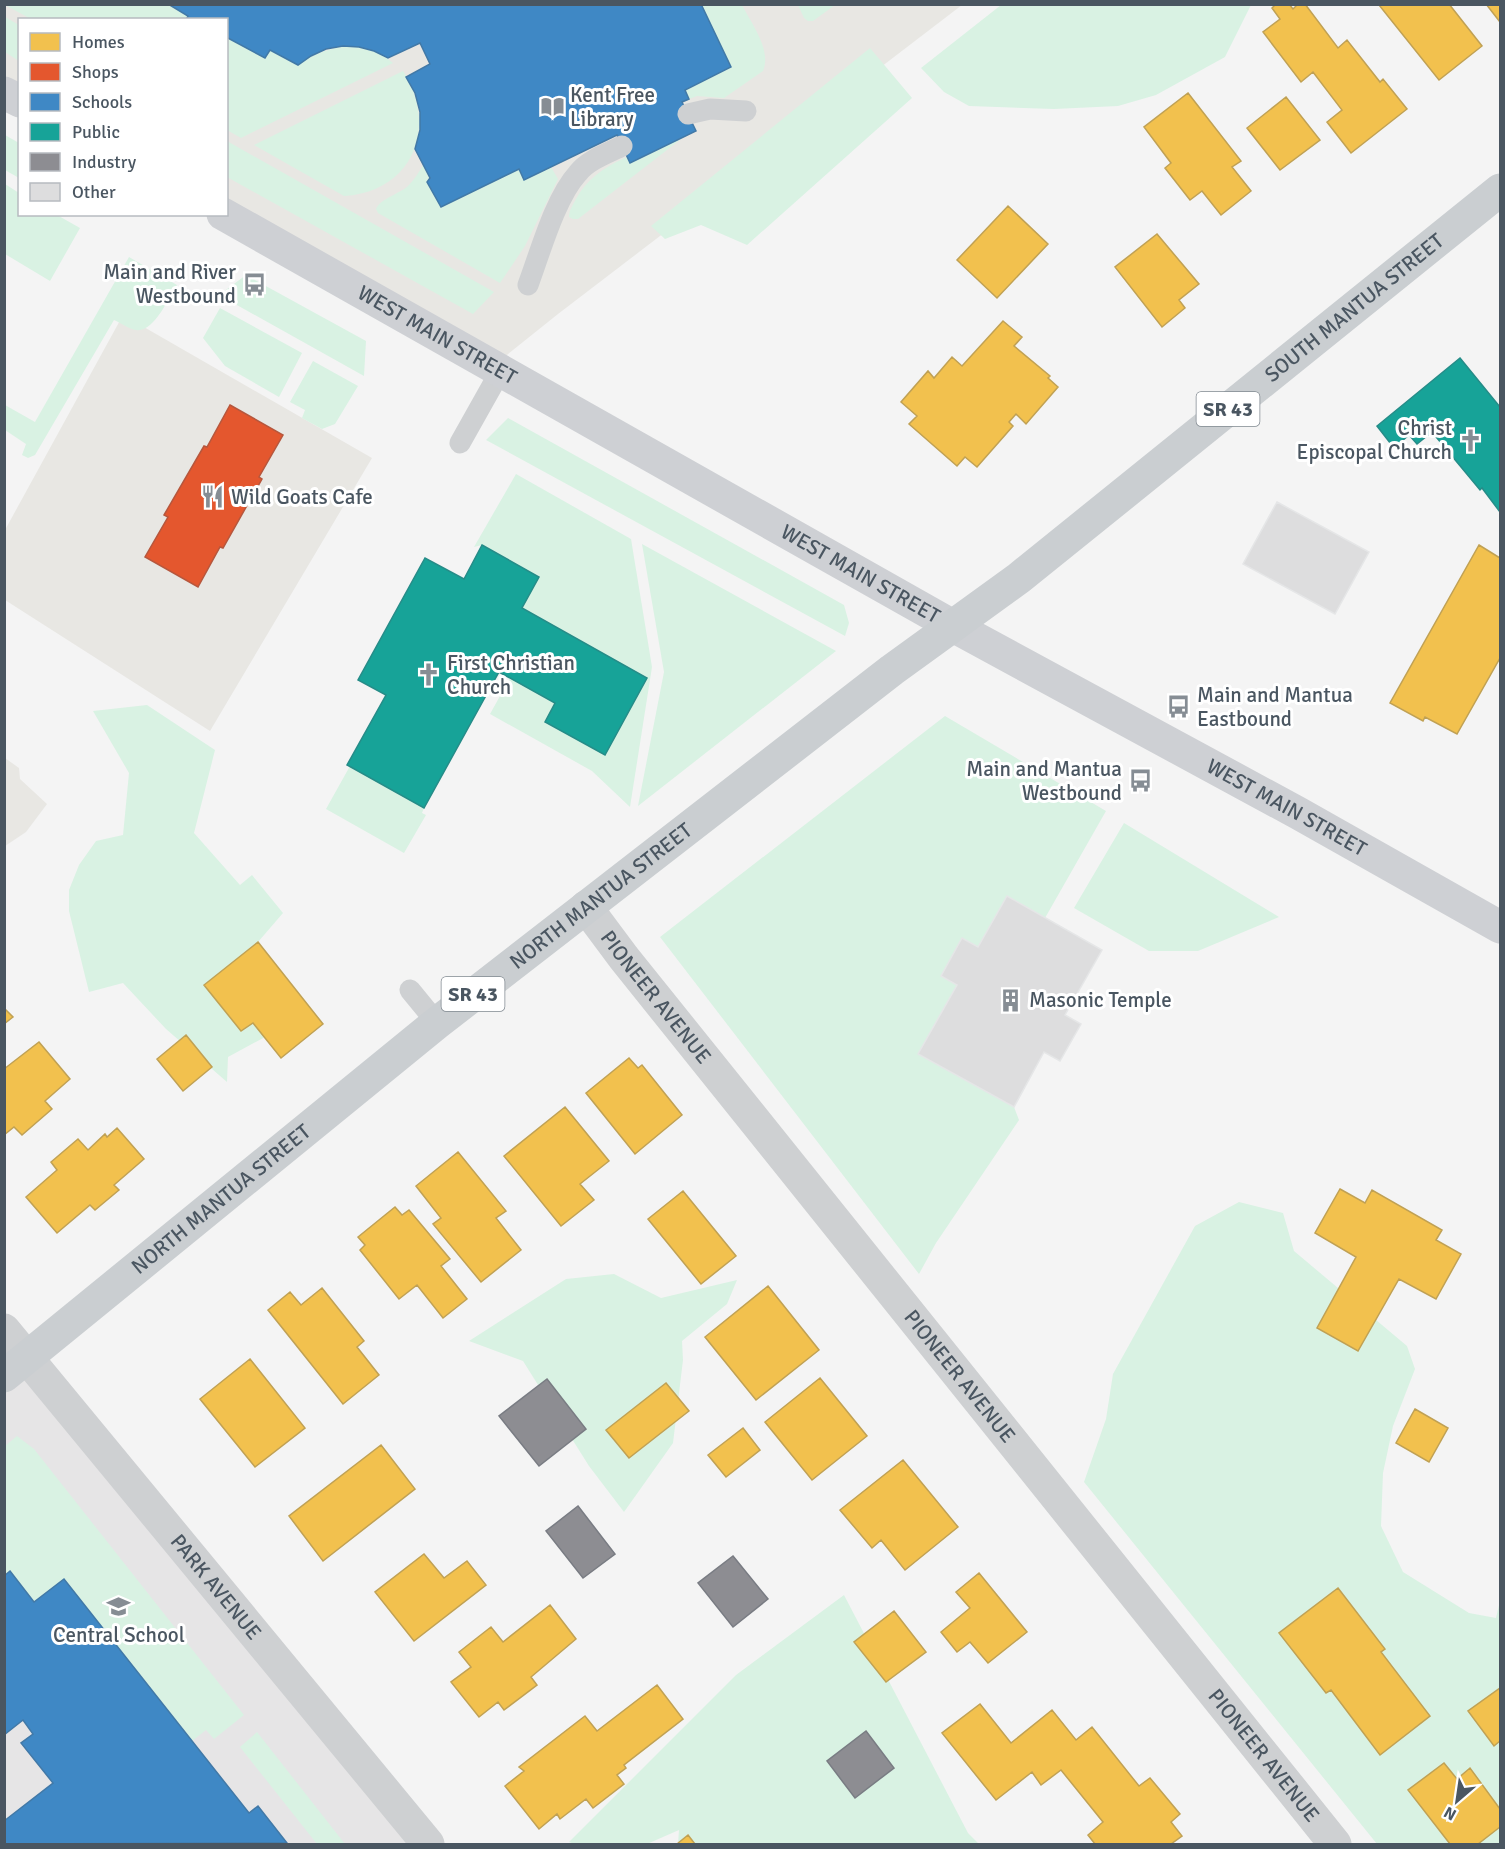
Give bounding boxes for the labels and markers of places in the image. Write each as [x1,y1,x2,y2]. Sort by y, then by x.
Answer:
place label: Kent Free Library [570,82,655,132]
library icon: Kent Free Library [539,94,565,120]
place label: Main and River Westbound [103,259,236,309]
bus stop icon: Main and River Westbound [241,271,267,297]
place label: Christ Episcopal Church [1297,415,1452,465]
church icon: Christ Episcopal Church [1457,427,1483,453]
restaurant icon: Wild Goats Cafe [200,484,226,510]
place label: Wild Goats Cafe [231,484,373,510]
place label: First Christian Church [447,650,575,700]
church icon: First Christian Church [416,662,442,688]
place label: Main and Mantua Eastbound [1197,682,1353,732]
bus stop icon: Main and Mantua Eastbound [1166,694,1192,720]
place label: Main and Mantua Westbound [966,756,1122,806]
bus stop icon: Main and Mantua Westbound [1127,768,1153,794]
building icon: Masonic Temple [998,987,1024,1013]
place label: Masonic Temple [1029,987,1172,1013]
school or university icon: Central School [106,1594,132,1620]
place label: Central School [53,1622,185,1648]

